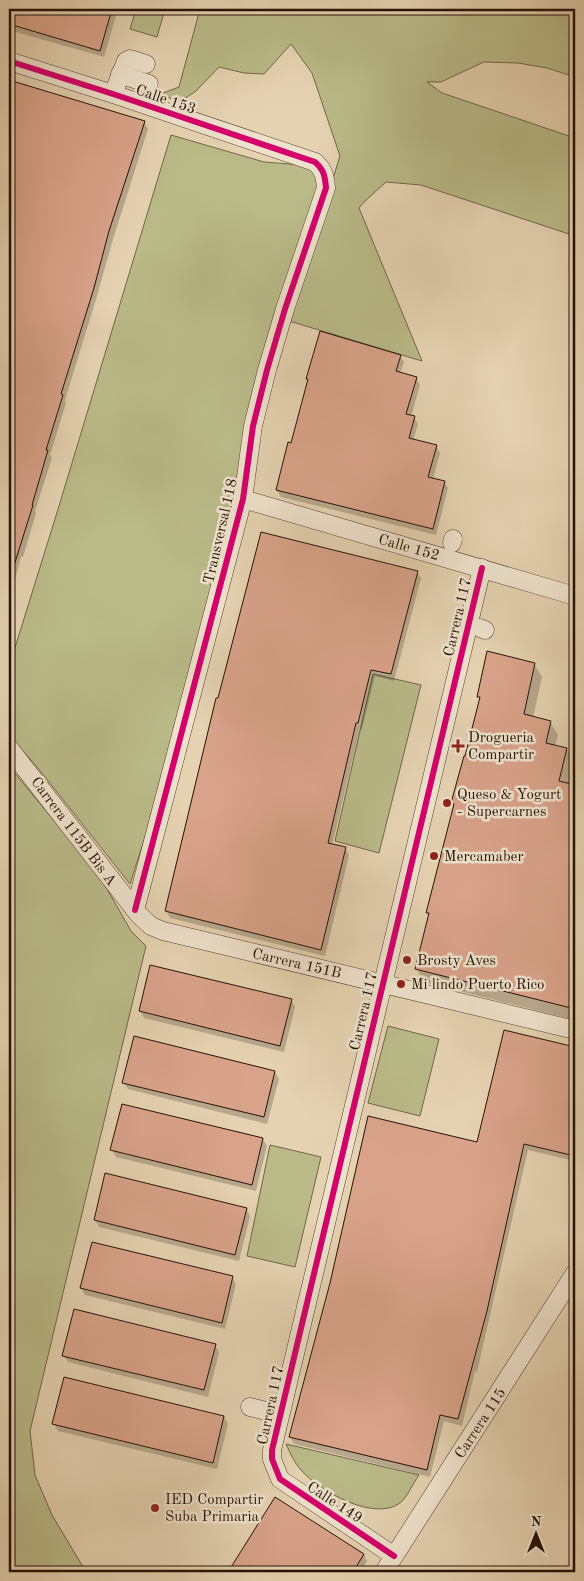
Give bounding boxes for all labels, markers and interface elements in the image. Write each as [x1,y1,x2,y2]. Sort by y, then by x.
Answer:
street label: Calle 153 [133,83,198,118]
street label: Transversal 118 [202,477,241,585]
street label: Calle 152 [376,533,441,564]
street label: Carrera 117 [442,576,475,658]
place label: Drogueria Compartir [468,731,535,763]
marker: Drogueria Compartir [452,740,464,752]
street label: Carrera 115B Bis A [27,775,119,889]
place label: Queso & Yogurt - Supercarnes [457,788,561,820]
marker: Queso & Yogurt - Supercarnes [441,797,453,809]
marker: Mercamaber [428,850,440,862]
place label: Mercamaber [444,850,524,865]
street label: Carrera 151B [251,947,343,982]
marker: Brosty Aves [401,954,413,966]
place label: Brosty Aves [417,954,496,969]
street label: Carrera 117 [348,970,381,1052]
marker: Mi lindo Puerto Rico [395,978,407,990]
place label: Mi lindo Puerto Rico [411,978,544,993]
street label: Carrera 117 [256,1364,287,1446]
street label: Carrera 115 [453,1386,509,1462]
street label: Calle 149 [304,1480,365,1527]
place label: IED Compartir Suba Primaria [165,1493,263,1525]
marker: IED Compartir Suba Primaria [149,1502,161,1514]
north arrow [512,1508,562,1558]
text: N [531,1515,542,1529]

